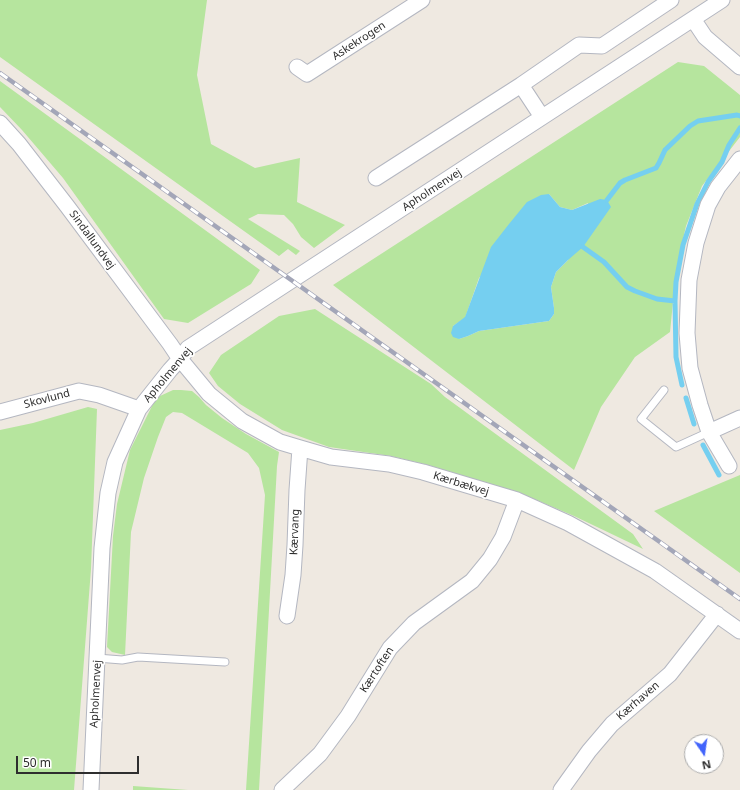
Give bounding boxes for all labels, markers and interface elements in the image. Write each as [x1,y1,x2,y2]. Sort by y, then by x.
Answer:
street label: Askekrogen [330,19,388,63]
street label: Apholmenvej [400,166,464,214]
street label: Sindallundvej [66,208,118,272]
street label: Apholmenvej [141,345,195,405]
street label: Skovlund [23,387,71,411]
street label: Kærbækvej [432,469,490,499]
street label: Kærvang [288,509,302,555]
street label: Kærtoften [357,644,397,696]
street label: Apholmenvej [88,660,104,728]
street label: Kærhaven [614,679,662,723]
north arrow [684,734,724,774]
scale bar [18,748,141,774]
text: 50 m [23,754,51,771]
text: N [701,757,713,774]

